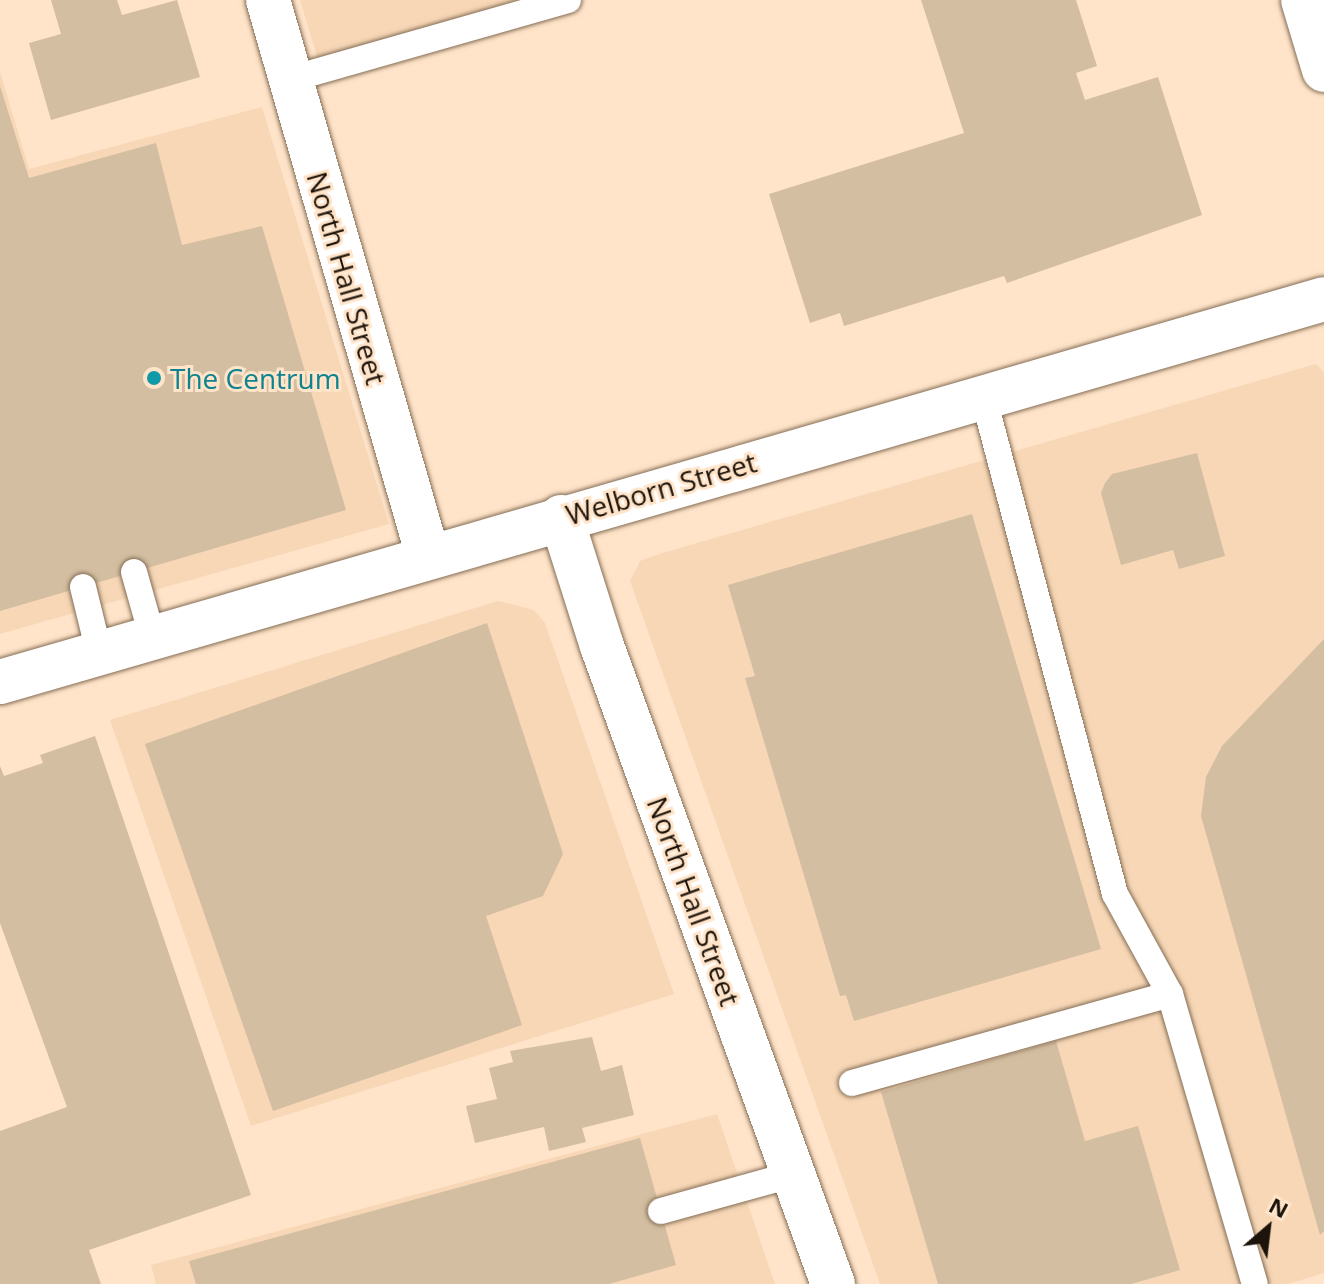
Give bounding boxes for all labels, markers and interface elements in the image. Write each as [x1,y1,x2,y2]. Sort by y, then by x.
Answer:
street label: North Hall Street [301,168,393,388]
place label: The Centrum [170,361,341,395]
marker: The Centrum [145,369,163,387]
street label: Welborn Street [562,445,760,531]
street label: North Hall Street [641,792,747,1010]
north arrow [1228,1188,1308,1268]
text: N [1264,1189,1294,1224]

